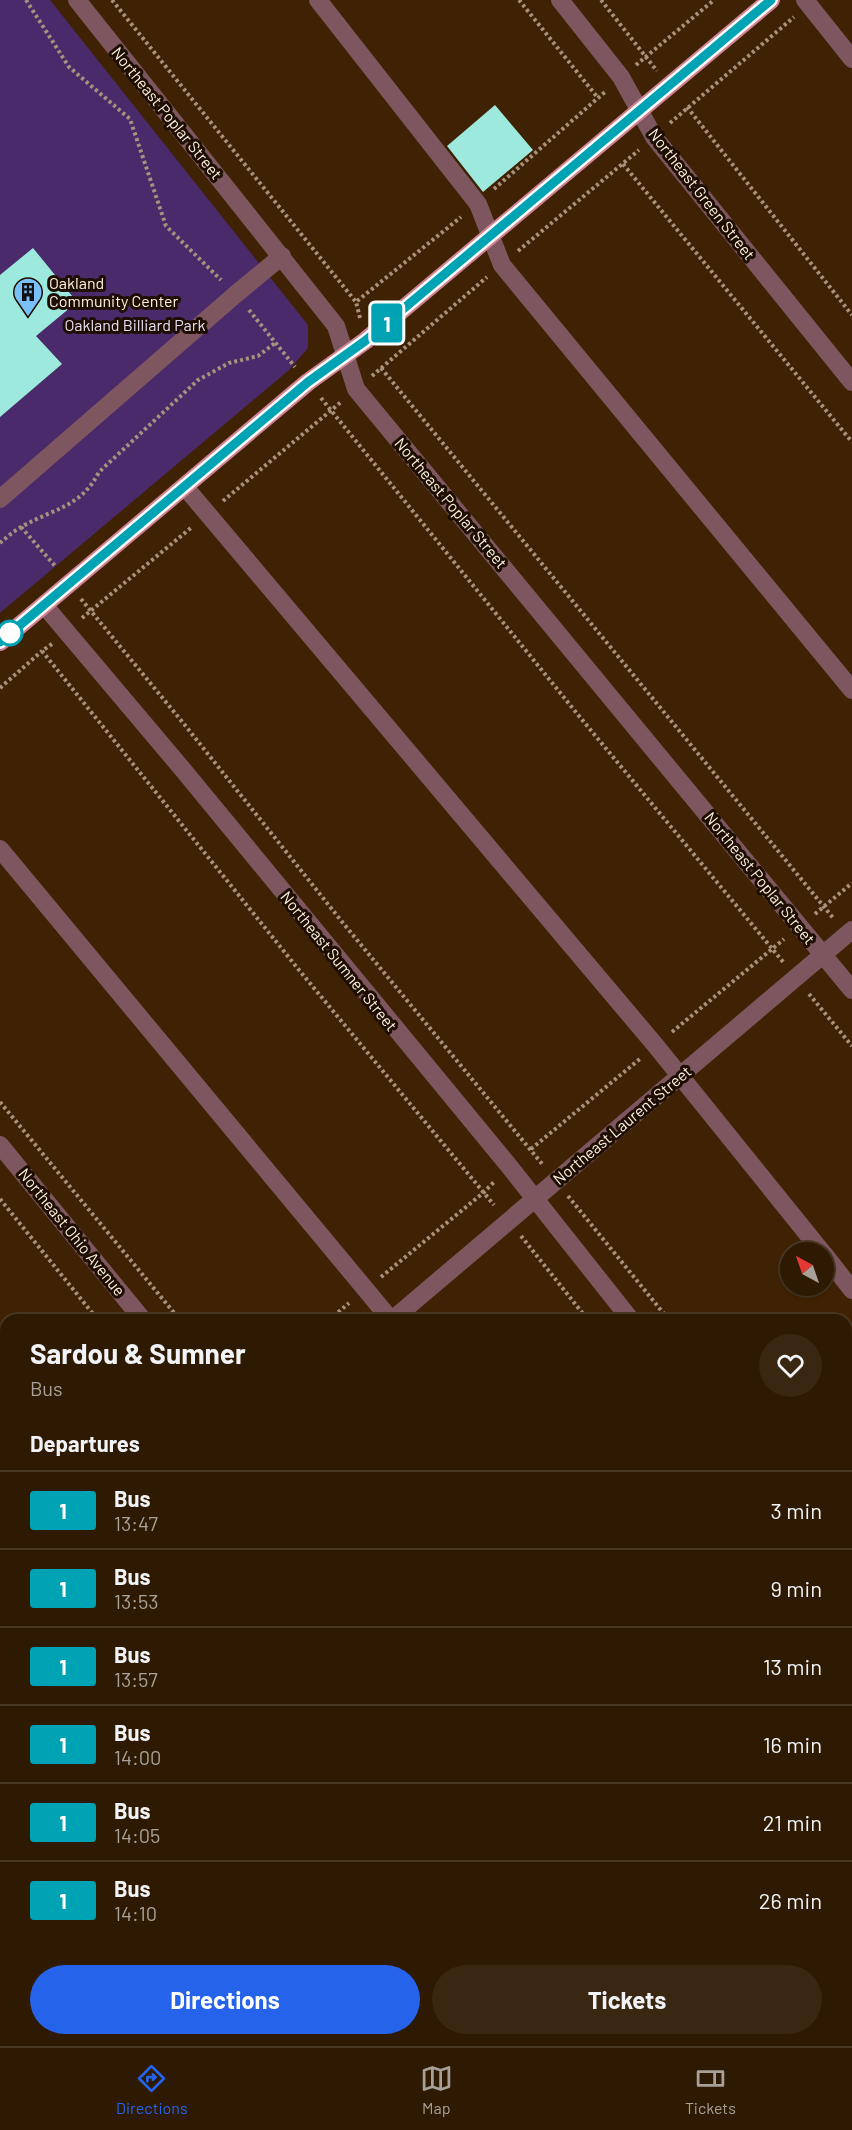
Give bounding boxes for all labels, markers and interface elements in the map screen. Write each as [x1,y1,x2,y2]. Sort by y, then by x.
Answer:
street label: Northeast Poplar Street [108,43,227,183]
street label: Northeast Green Street [645,124,760,263]
place label: Oakland Community Center [49,273,179,310]
building icon: Oakland Community Center [12,276,44,318]
line badge: 1 [368,304,406,342]
text: 1 [383,311,391,336]
park label: Oakland Billiard Park [64,315,206,334]
street label: Northeast Poplar Street [391,434,512,572]
unlabelled marker [0,620,23,646]
street label: Northeast Poplar Street [701,808,820,948]
street label: Northeast Sumner Street [277,887,402,1034]
street label: Northeast Laurent Street [549,1061,695,1188]
street label: Northeast Ohio Avenue [15,1164,130,1299]
north arrow [780,1242,834,1296]
map controls [780,1242,834,1296]
button: heart [759,1334,822,1397]
text: Sardou & Sumner [30,1336,246,1370]
text: Bus [30,1376,63,1400]
text: Departures [30,1430,140,1456]
text: Bus [114,1485,151,1511]
text: 3 min [771,1497,822,1523]
text: 1 [59,1498,67,1523]
text: 13:47 [114,1511,158,1535]
text: Bus [114,1563,151,1589]
text: 9 min [770,1575,822,1601]
text: 1 [59,1576,67,1601]
text: 13:53 [114,1589,159,1613]
text: Bus [114,1641,151,1667]
text: 13 min [763,1653,822,1679]
text: 1 [59,1654,67,1679]
text: 13:57 [114,1667,158,1691]
text: Bus [114,1719,151,1745]
text: 16 min [763,1731,822,1757]
text: 1 [59,1732,67,1757]
text: 14:00 [114,1745,161,1769]
text: Bus [114,1797,151,1823]
text: 21 min [763,1809,822,1835]
text: 1 [59,1810,67,1835]
text: 14:05 [114,1823,160,1847]
text: Bus [114,1875,151,1901]
text: 26 min [759,1887,822,1913]
text: 1 [59,1888,67,1913]
text: 14:10 [114,1901,157,1925]
button: Directions [30,1965,420,2034]
button: Tickets [432,1965,822,2034]
tab: Directions [116,2062,188,2117]
tab: Map [420,2062,453,2117]
tab: Tickets [685,2062,736,2117]

